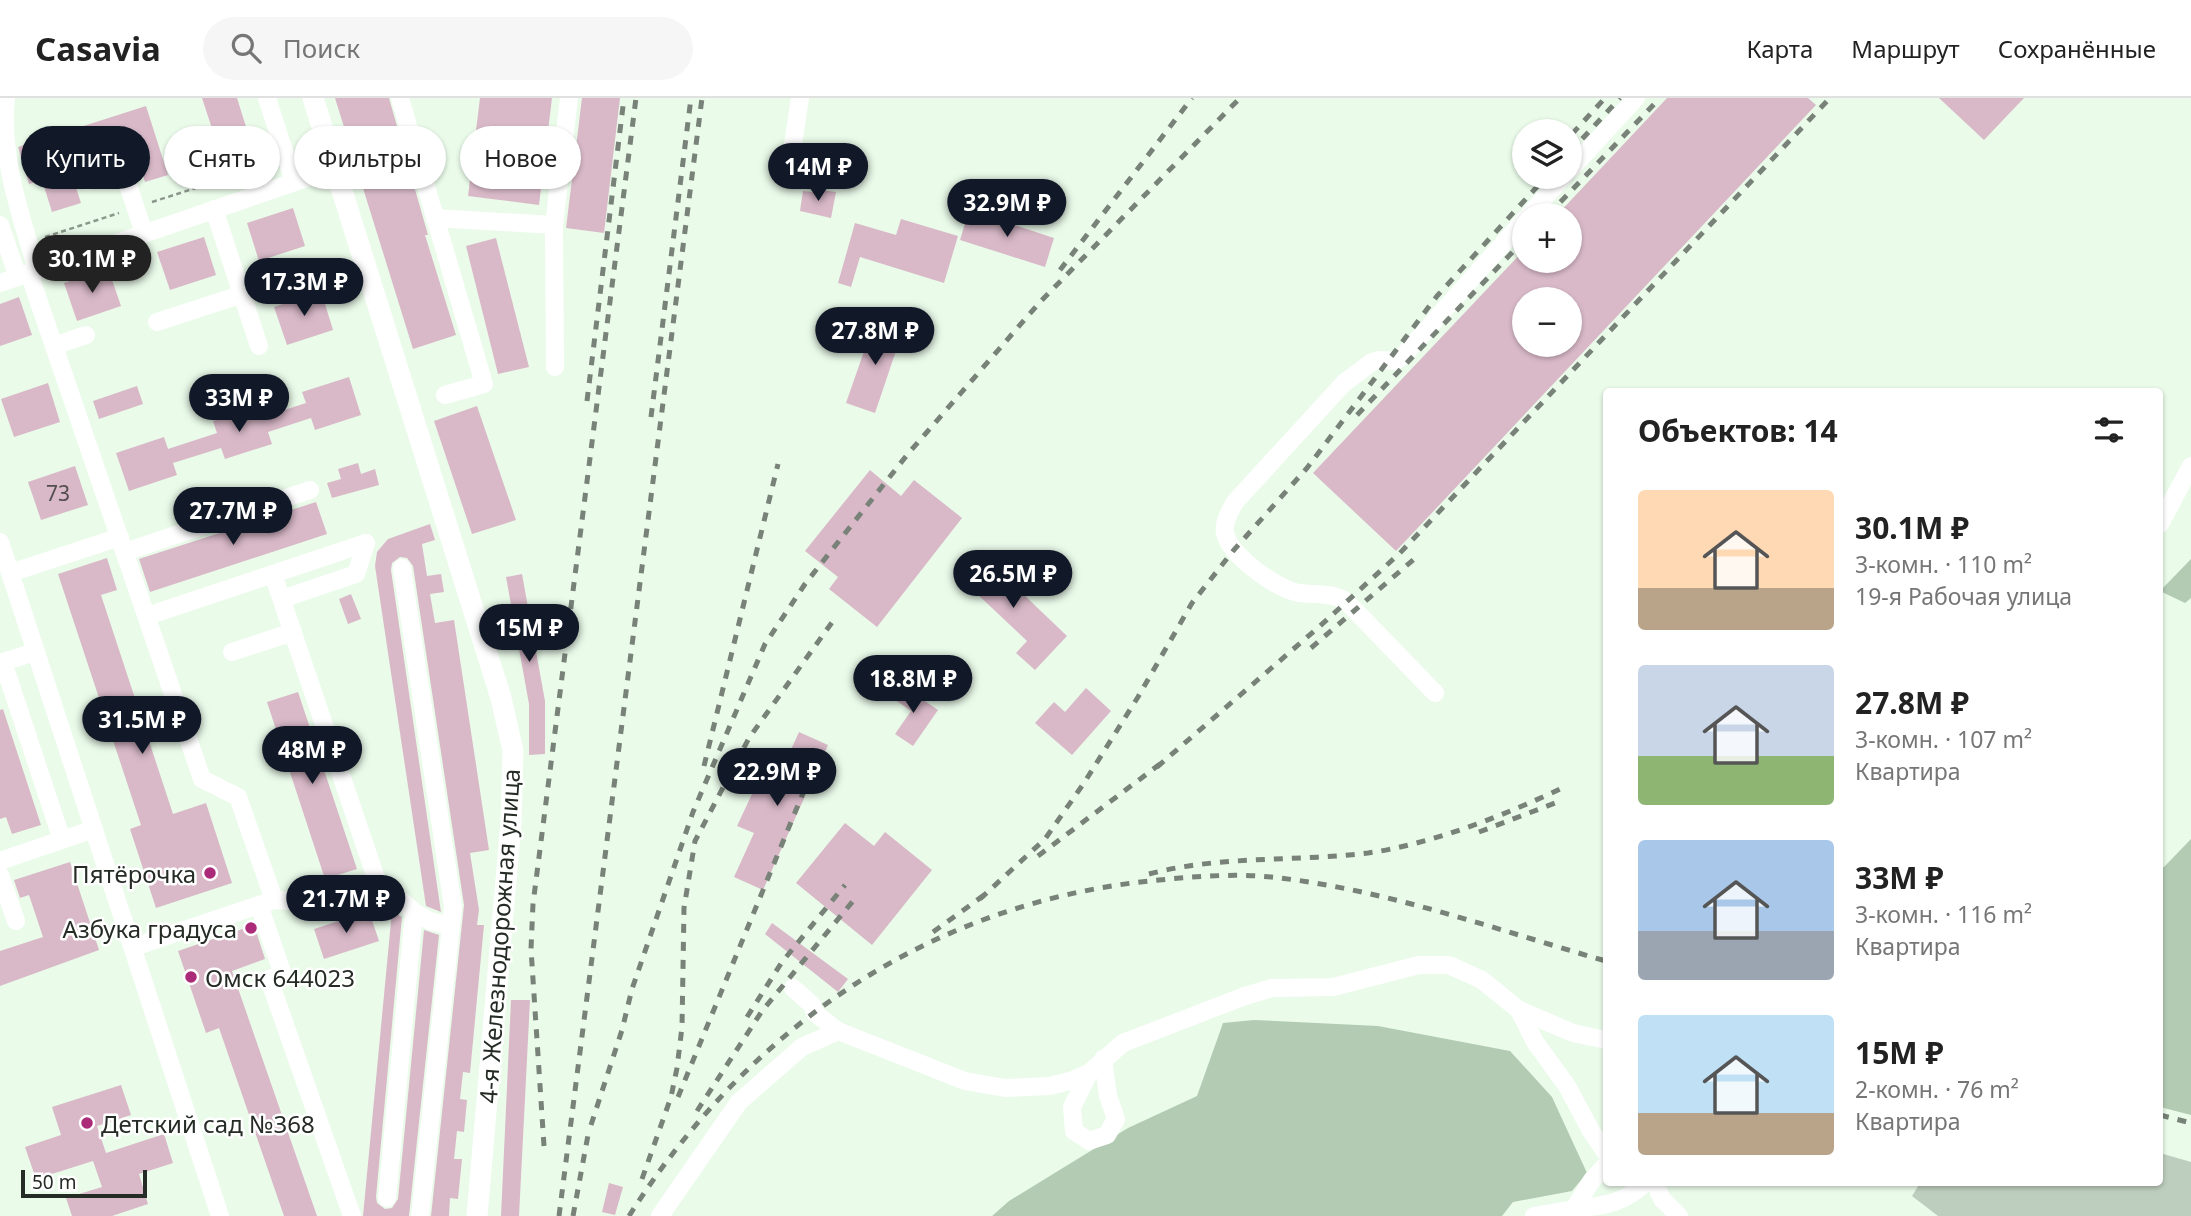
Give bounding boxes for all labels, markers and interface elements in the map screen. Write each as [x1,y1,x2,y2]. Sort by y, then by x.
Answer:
search box [203,17,693,80]
text: Casavia [35,26,161,71]
icon: search [227,29,265,67]
text: Поиск [283,30,360,66]
text: Карта [1746,32,1813,65]
text: Маршрут [1851,32,1960,65]
text: Сохранённые [1998,32,2156,65]
map controls [1512,119,1582,357]
button: layers [1512,119,1582,189]
chip: Купить [21,126,150,189]
chip: Снять [164,126,280,189]
chip: Фильтры [294,126,446,189]
chip: Новое [460,126,581,189]
pin: 14M ₽ [769,144,867,203]
text: 14M ₽ [784,150,852,182]
pin: 32.9M ₽ [942,180,1072,239]
text: 32.9M ₽ [963,186,1051,218]
button: + [1512,203,1582,273]
pin: 30.1M ₽ [27,236,157,295]
text: 30.1M ₽ [48,242,136,274]
pin: 17.3M ₽ [239,258,369,318]
text: 17.3M ₽ [260,265,348,297]
button: − [1512,287,1582,357]
pin: 27.8M ₽ [810,308,940,367]
text: 27.8M ₽ [831,314,919,346]
pin: 33M ₽ [190,374,288,434]
text: 33M ₽ [205,381,273,413]
text: Объектов: 14 [1638,410,1838,451]
icon: filters [2090,411,2128,449]
house number: 73 [46,479,70,507]
pin: 27.7M ₽ [168,488,298,547]
text: 27.7M ₽ [189,494,277,526]
text: 30.1M ₽ [1855,507,1969,548]
icon: home [1694,518,1778,602]
text: 3-комн. · 110 m² [1855,548,2032,580]
pin: 26.5M ₽ [948,550,1078,610]
text: 26.5M ₽ [969,557,1057,589]
text: 19-я Рабочая улица [1855,580,2072,612]
pin: 15M ₽ [480,604,578,664]
text: 15M ₽ [495,611,563,643]
pin: 18.8M ₽ [848,656,978,715]
text: 18.8M ₽ [869,662,957,694]
text: 27.8M ₽ [1855,682,1969,723]
icon: home [1694,693,1778,777]
pin: 31.5M ₽ [77,696,207,756]
text: 31.5M ₽ [98,703,186,735]
text: 3-комн. · 107 m² [1855,723,2032,755]
pin: 48M ₽ [263,726,361,786]
text: 48M ₽ [278,733,346,765]
pin: 22.9M ₽ [712,748,842,808]
text: 22.9M ₽ [733,755,821,787]
text: Квартира [1855,755,1961,787]
street label: 4-я Железнодорожная улица [471,768,527,1104]
place label: Пятёрочка [72,857,196,890]
text: 33M ₽ [1855,857,1943,898]
marker: Пятёрочка [202,865,218,881]
icon: home [1694,868,1778,952]
pin: 21.7M ₽ [281,876,411,935]
text: 21.7M ₽ [302,882,390,914]
text: 3-комн. · 116 m² [1855,898,2032,930]
place label: Азбука градуса [63,912,237,945]
marker: Азбука градуса [243,920,259,936]
text: Квартира [1855,930,1961,962]
place label: Омск 644023 [205,961,355,994]
marker: Омск 644023 [183,969,199,985]
text: 15M ₽ [1855,1032,1943,1073]
icon: home [1694,1043,1778,1127]
text: 2-комн. · 76 m² [1855,1073,2019,1105]
text: Квартира [1855,1105,1961,1137]
place label: Детский сад №368 [101,1107,315,1140]
marker: Детский сад №368 [79,1115,95,1131]
scale bar [21,1167,147,1199]
text: 50 m [32,1169,76,1195]

